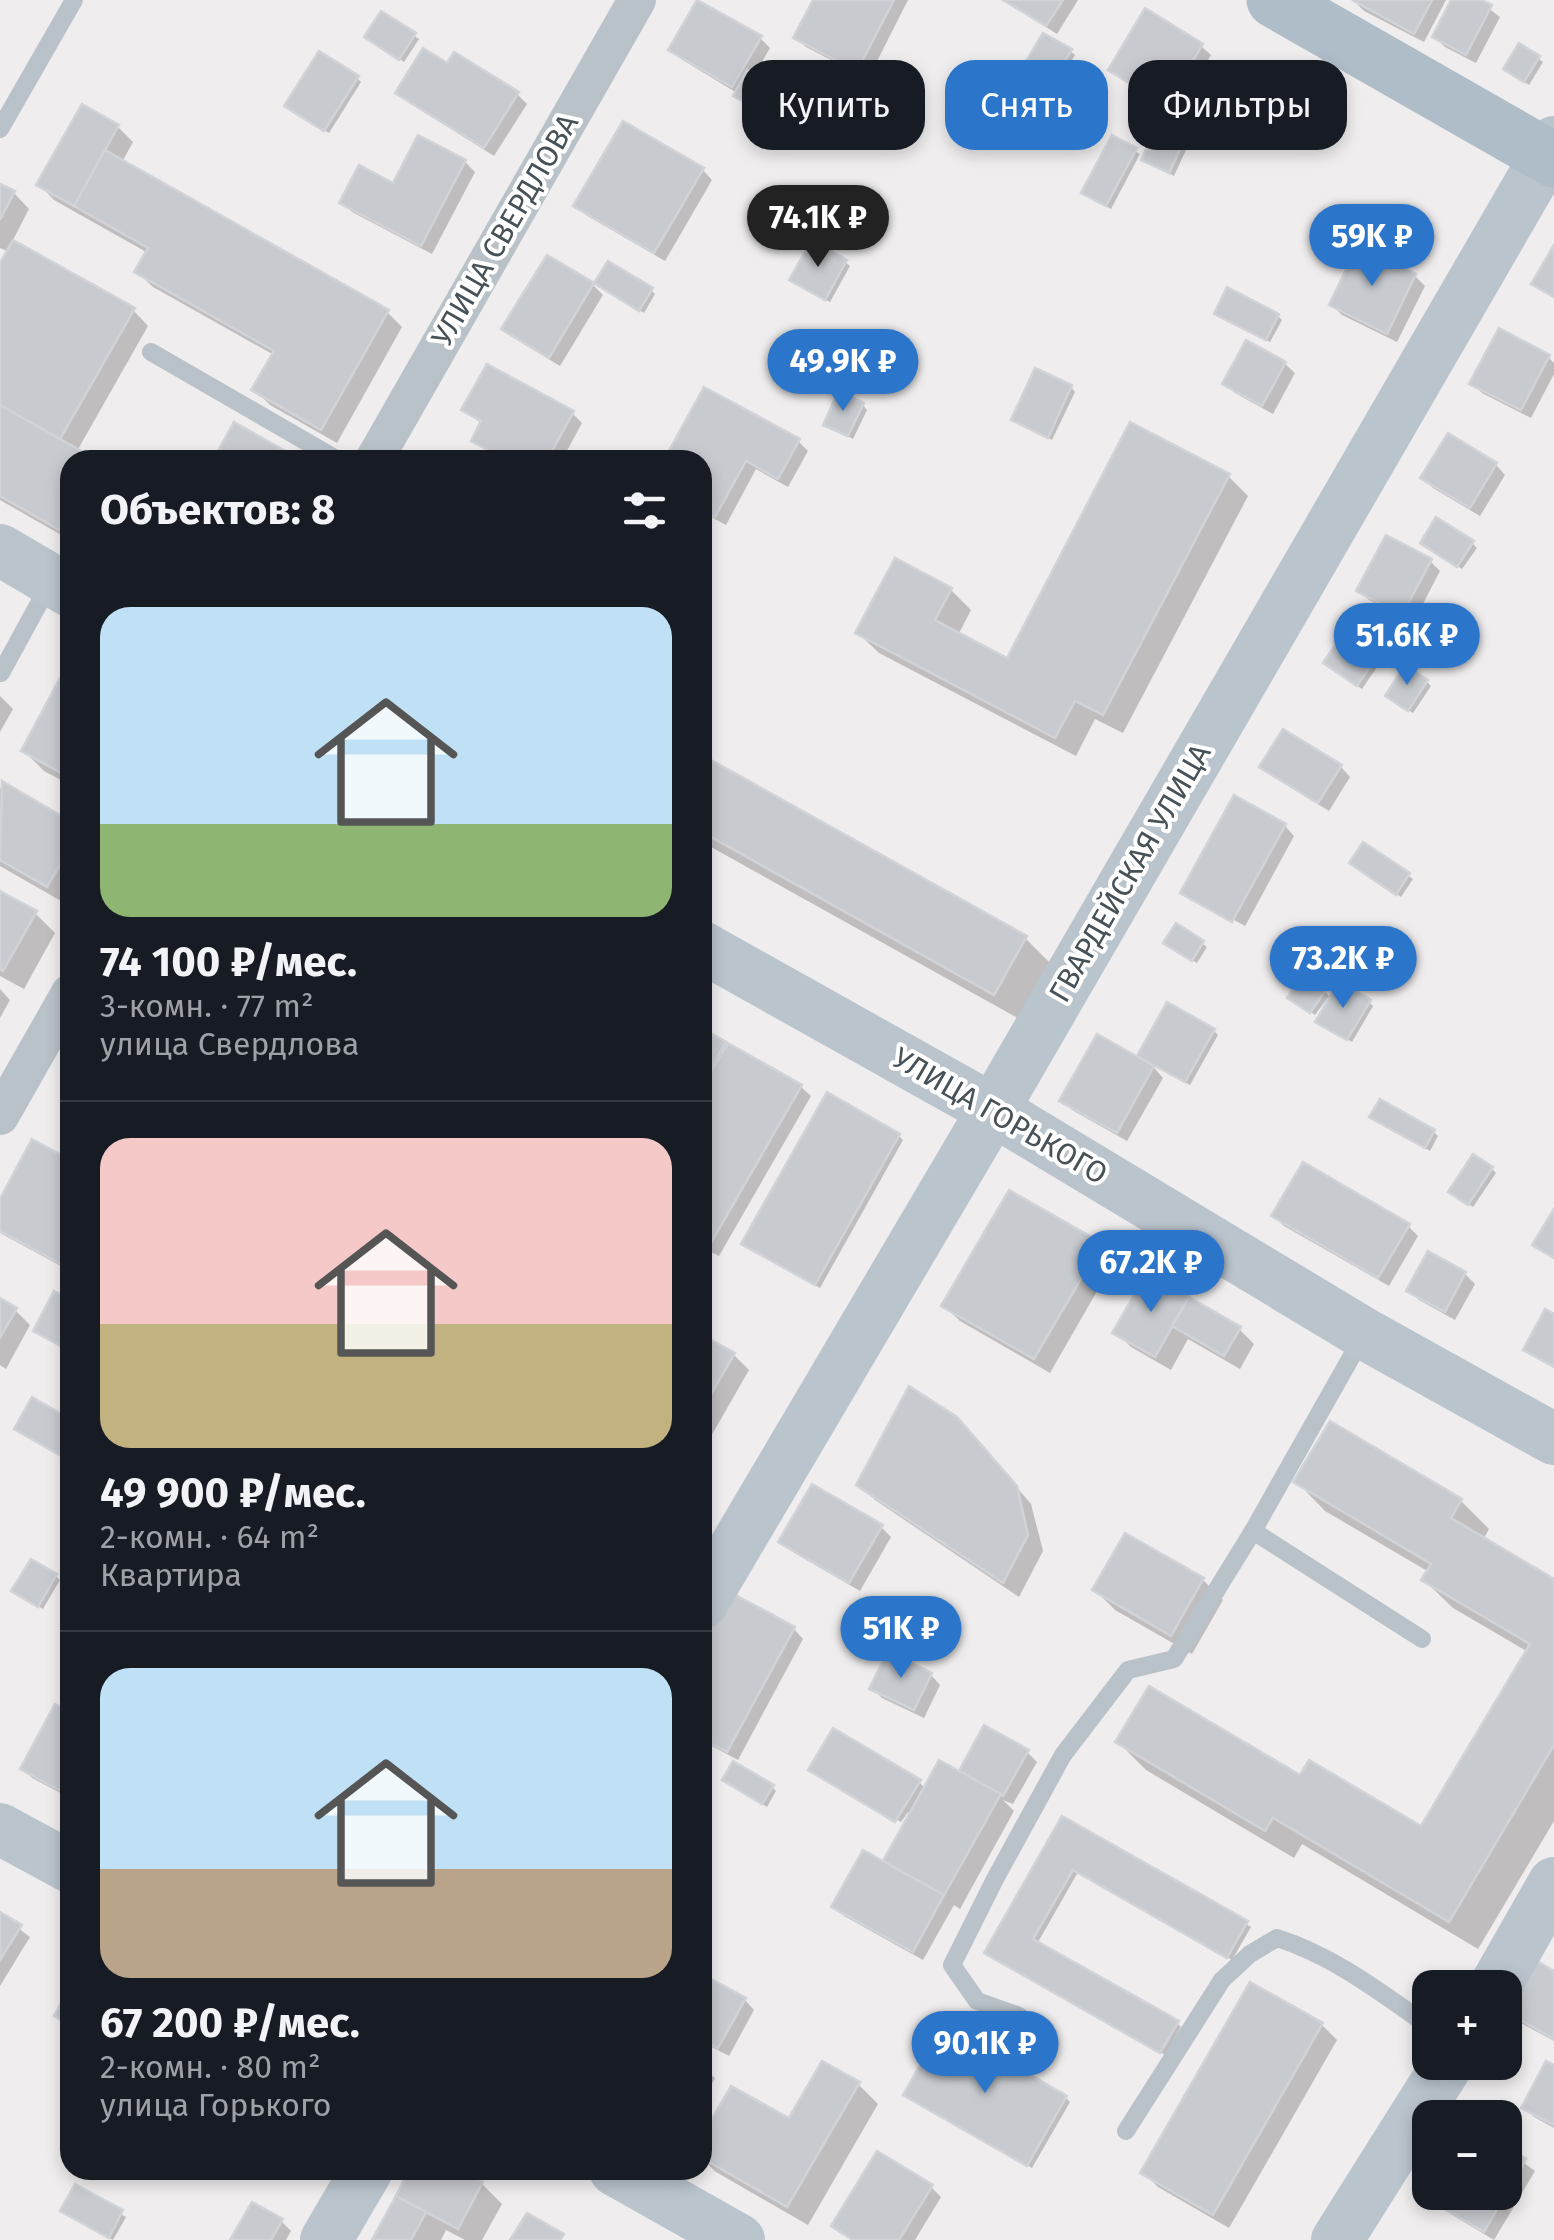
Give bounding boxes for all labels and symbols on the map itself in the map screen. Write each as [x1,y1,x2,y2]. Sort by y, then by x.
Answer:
street label: УЛИЦА СВЕРДЛОВА [424,107,586,352]
pin: 74.1K ₽ [726,185,910,270]
pin: 59K ₽ [1302,204,1442,289]
pin: 49.9K ₽ [751,329,935,414]
pin: 51.6K ₽ [1315,603,1499,688]
street label: ГВАРДЕЙСКАЯ УЛИЦА [1041,737,1219,1008]
pin: 73.2K ₽ [1251,926,1435,1011]
street label: УЛИЦА ГОРЬКОГО [886,1040,1114,1192]
pin: 67.2K ₽ [1059,1230,1243,1315]
pin: 51K ₽ [831,1596,971,1681]
pin: 90.1K ₽ [893,2011,1077,2096]

